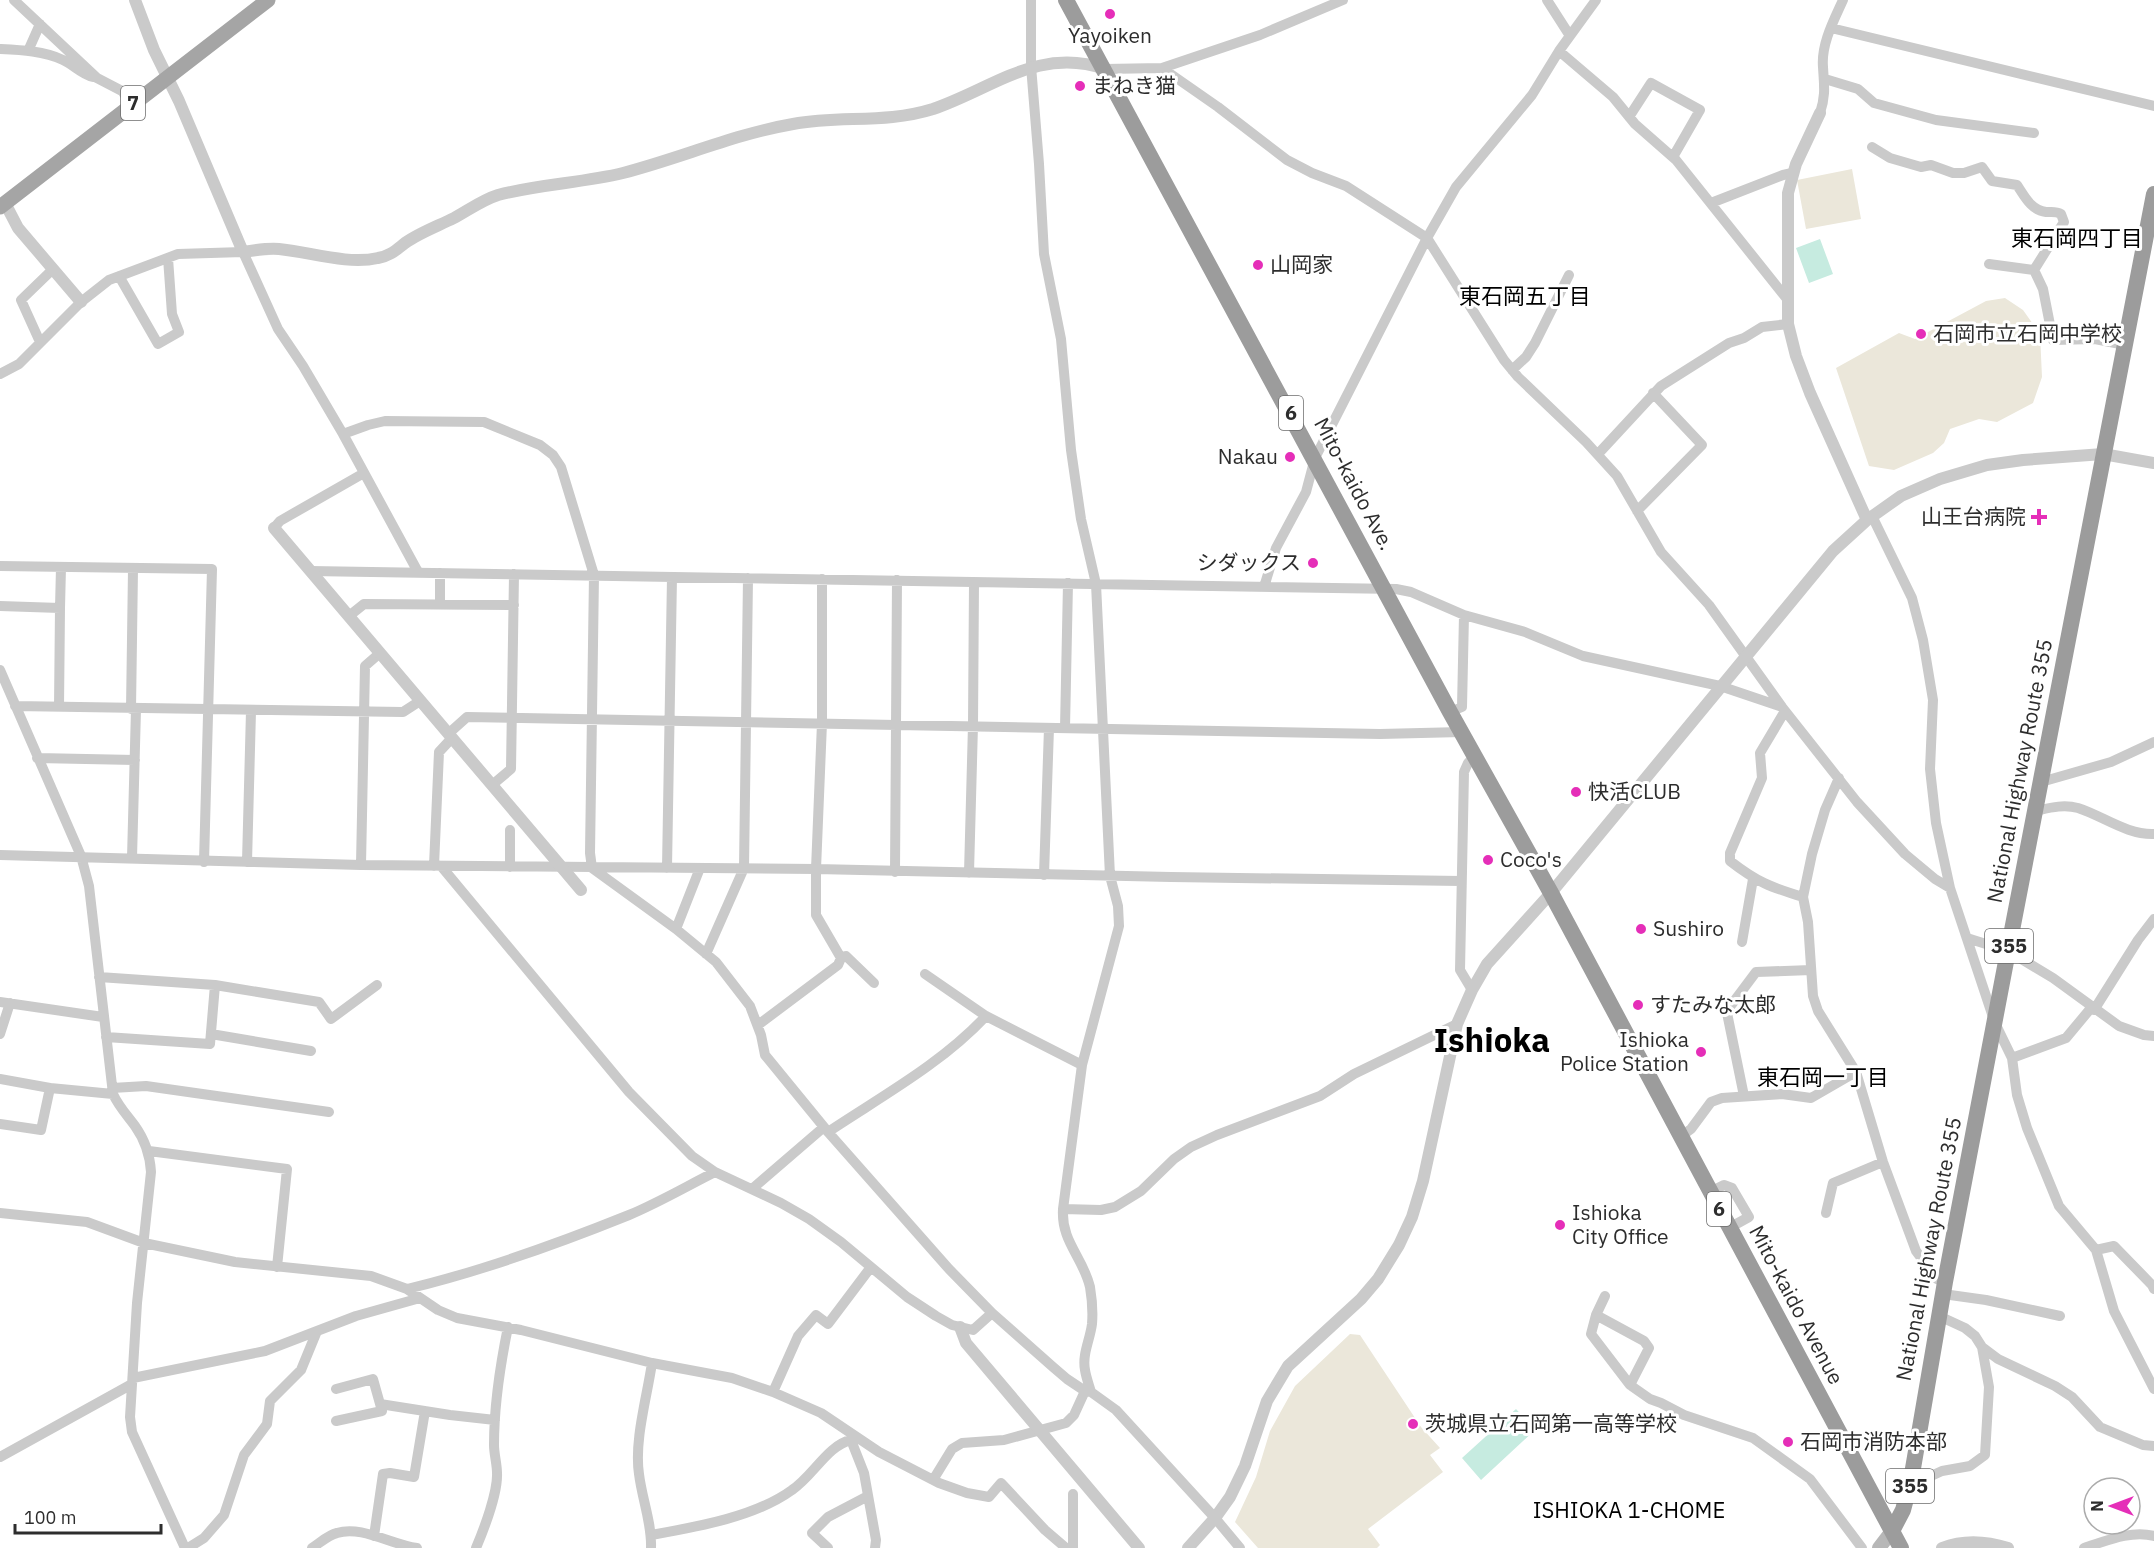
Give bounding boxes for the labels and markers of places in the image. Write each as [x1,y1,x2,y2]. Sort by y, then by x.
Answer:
marker: Yayoiken [1103,7,1117,21]
place label: Yayoiken [1068,21,1152,49]
place label: まねき猫 [1092,71,1176,99]
marker: まねき猫 [1073,79,1087,93]
place label: 山岡家 [1270,250,1333,278]
marker: 山岡家 [1251,258,1265,272]
place label: 石岡市立石岡中学校 [1933,319,2122,347]
marker: 石岡市立石岡中学校 [1914,327,1928,341]
place label: Nakau [1218,442,1278,470]
marker: Nakau [1283,450,1297,464]
place label: 山王台病院 [1921,502,2026,530]
marker: 山王台病院 [2030,508,2048,526]
place label: シダックス [1197,548,1301,576]
marker: シダックス [1306,556,1320,570]
place label: 快活CLUB [1588,777,1681,805]
marker: 快活CLUB [1569,785,1583,799]
place label: Coco's [1500,845,1562,873]
marker: Coco's [1481,853,1495,867]
place label: Sushiro [1653,914,1724,942]
marker: Sushiro [1634,922,1648,936]
place label: すたみな太郎 [1650,990,1776,1018]
marker: すたみな太郎 [1631,998,1645,1012]
place label: Ishioka Police Station [1560,1025,1689,1077]
marker: Ishioka Police Station [1694,1045,1708,1059]
place label: Ishioka City Office [1572,1198,1669,1250]
marker: Ishioka City Office [1553,1218,1567,1232]
place label: 茨城県立石岡第一高等学校 [1425,1409,1677,1437]
marker: 茨城県立石岡第一高等学校 [1406,1417,1420,1431]
place label: 石岡市消防本部 [1800,1427,1947,1455]
marker: 石岡市消防本部 [1781,1435,1795,1449]

